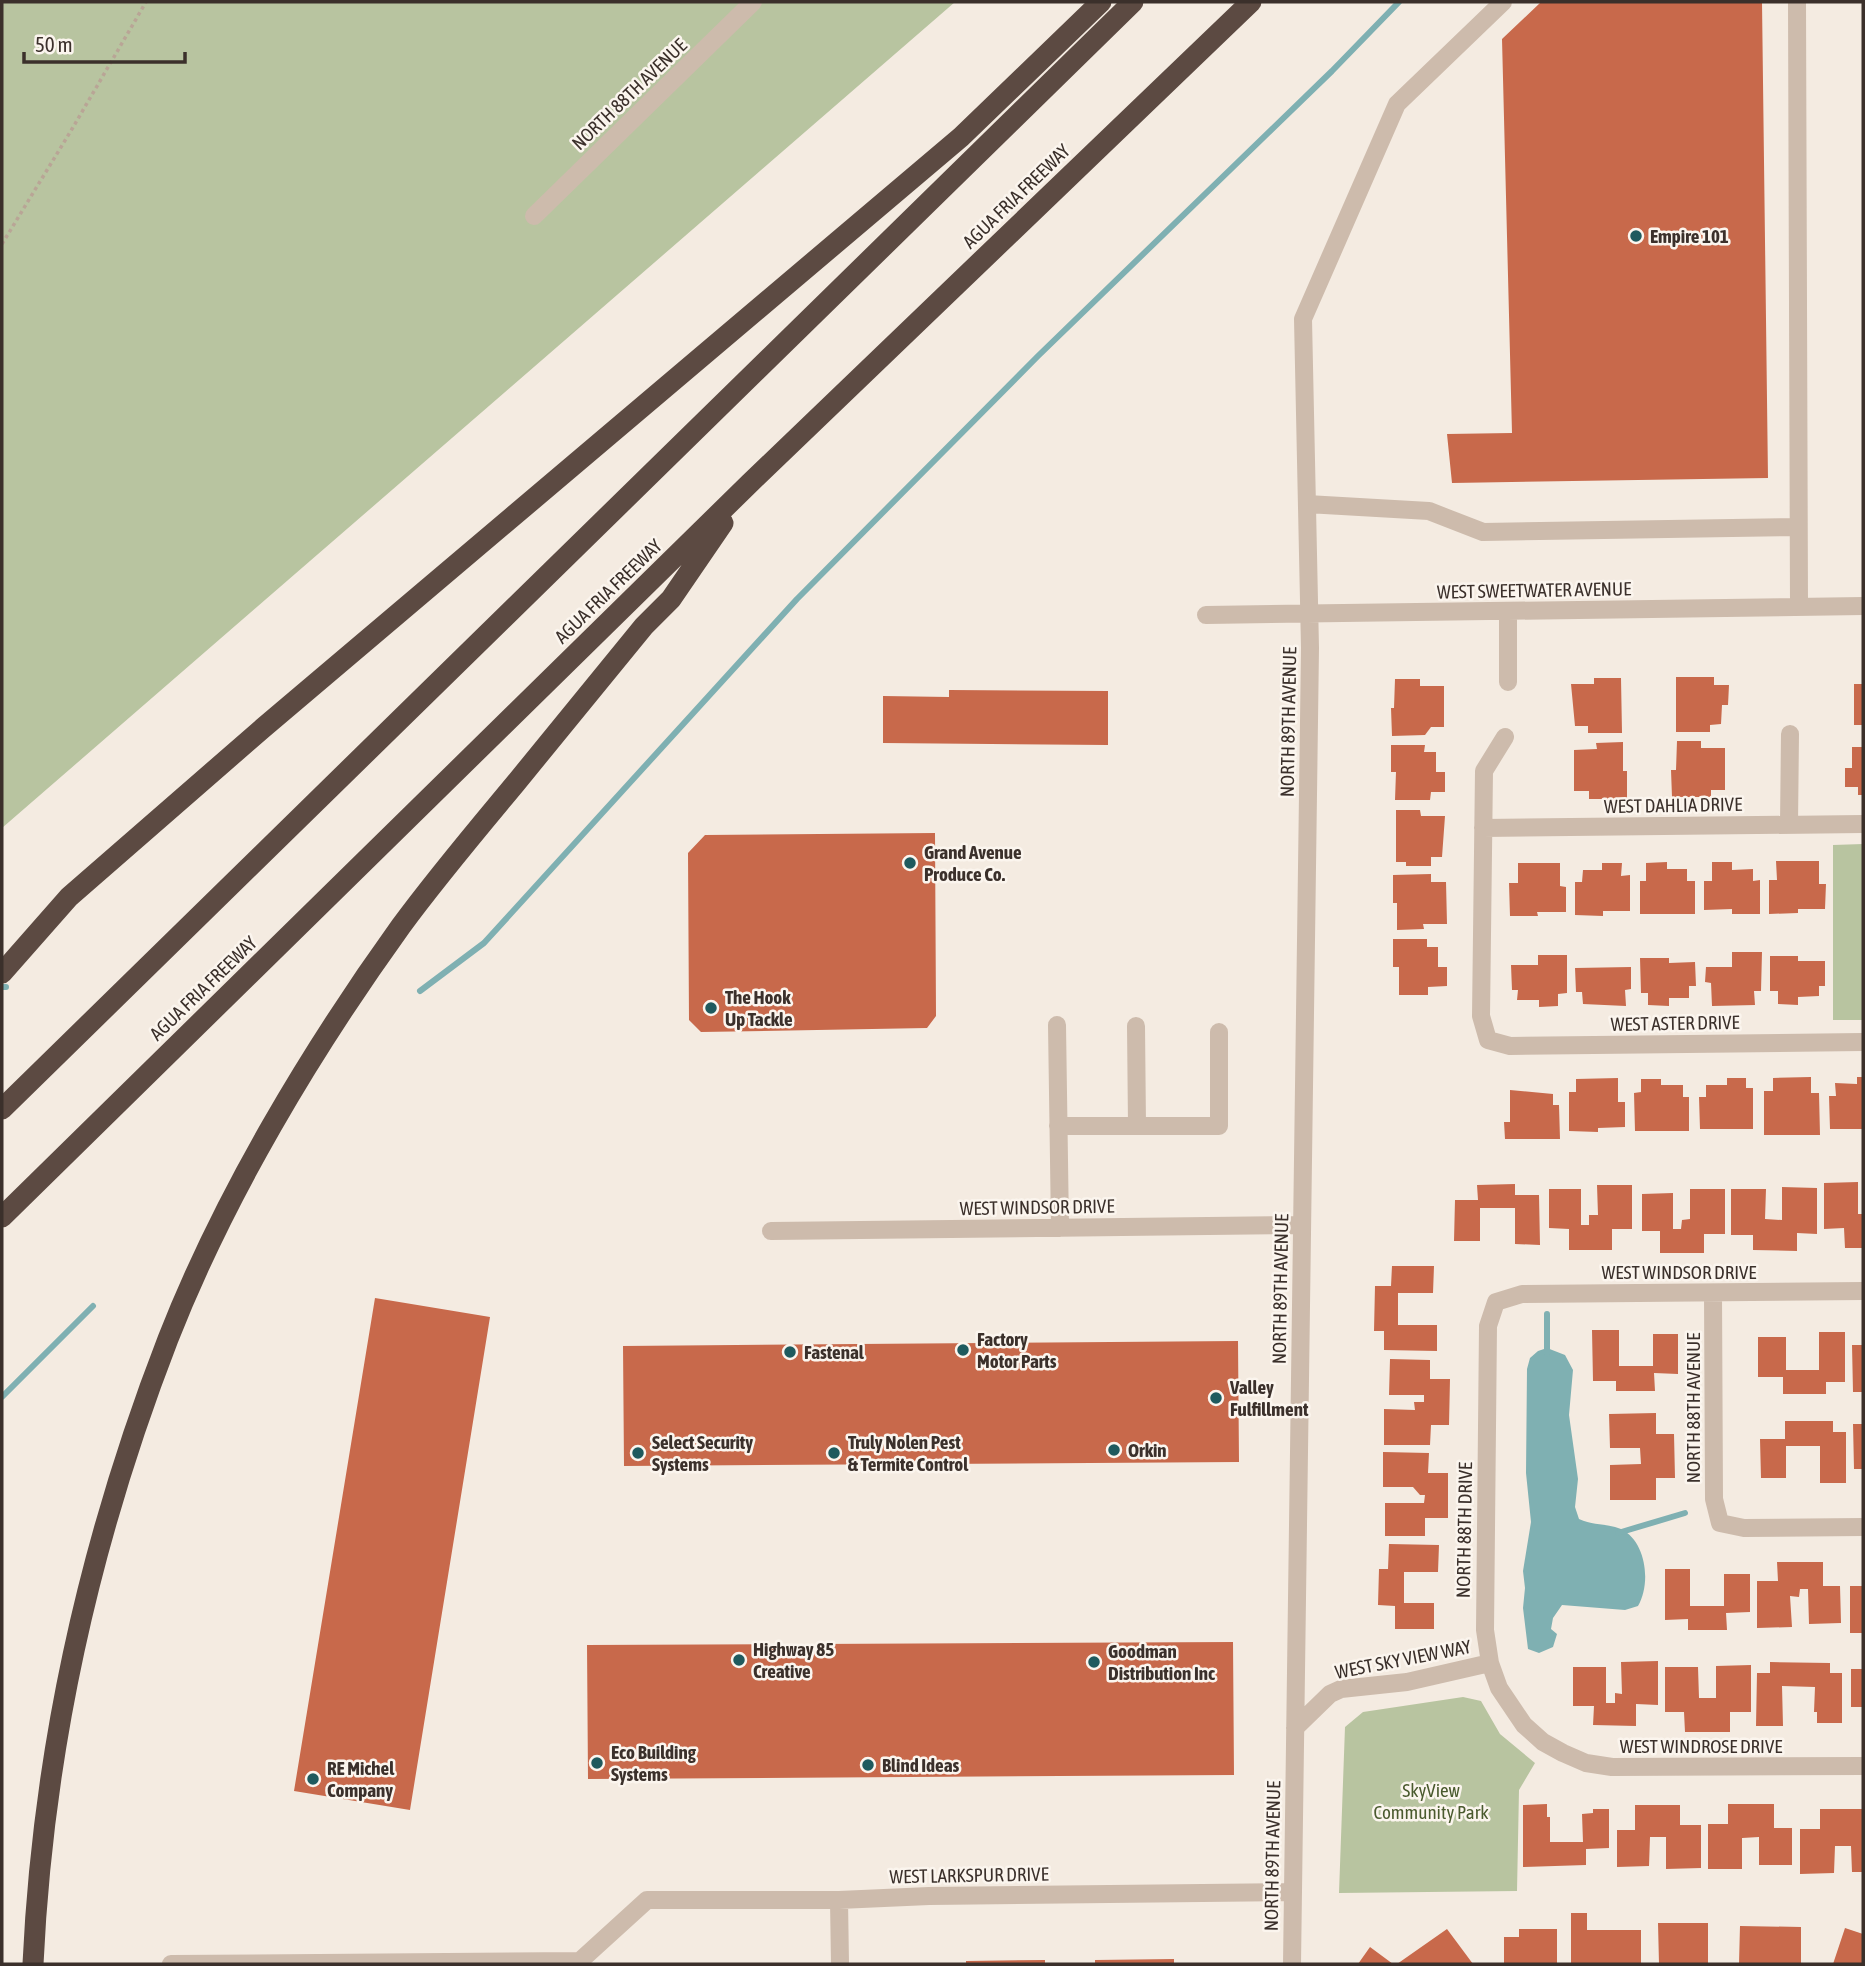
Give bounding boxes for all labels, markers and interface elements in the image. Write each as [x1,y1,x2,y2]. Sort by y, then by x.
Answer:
scale bar [24,21,186,65]
text: 50 m [35,32,73,56]
street label: NORTH 88TH AVENUE [567,34,691,154]
street label: AGUA FRIA FREEWAY [958,139,1074,253]
place label: Empire 101 [1650,225,1729,247]
marker: Empire 101 [1628,228,1644,244]
street label: AGUA FRIA FREEWAY [550,534,666,648]
street label: WEST SWEETWATER AVENUE [1437,577,1631,603]
street label: NORTH 89TH AVENUE [1276,647,1300,797]
street label: WEST DAHLIA DRIVE [1604,793,1742,817]
place label: Grand Avenue Produce Co. [924,841,1022,885]
marker: Grand Avenue Produce Co. [902,855,918,871]
street label: AGUA FRIA FREEWAY [145,931,261,1045]
place label: The Hook Up Tackle [725,986,793,1030]
marker: The Hook Up Tackle [703,1000,719,1016]
street label: WEST ASTER DRIVE [1610,1011,1740,1035]
street label: WEST WINDSOR DRIVE [959,1195,1115,1219]
street label: NORTH 89TH AVENUE [1268,1214,1292,1364]
street label: WEST WINDSOR DRIVE [1602,1261,1756,1283]
place label: Factory Motor Parts [977,1328,1057,1372]
street label: NORTH 88TH AVENUE [1682,1333,1704,1483]
place label: Fastenal [804,1341,865,1363]
marker: Factory Motor Parts [955,1342,971,1358]
marker: Fastenal [782,1344,798,1360]
place label: Valley Fulfillment [1229,1376,1309,1420]
marker: Valley Fulfillment [1208,1390,1224,1406]
place label: Select Security Systems [652,1431,753,1475]
place label: Truly Nolen Pest & Termite Control [848,1431,969,1475]
place label: Orkin [1128,1439,1167,1461]
marker: Orkin [1106,1442,1122,1458]
marker: Select Security Systems [630,1445,646,1461]
marker: Truly Nolen Pest & Termite Control [826,1445,842,1461]
street label: NORTH 88TH DRIVE [1452,1462,1476,1598]
street label: WEST SKY VIEW WAY [1333,1635,1473,1683]
place label: Highway 85 Creative [753,1638,834,1682]
place label: Goodman Distribution Inc [1108,1640,1215,1684]
marker: Highway 85 Creative [731,1652,747,1668]
marker: Goodman Distribution Inc [1086,1654,1102,1670]
street label: WEST WINDROSE DRIVE [1620,1735,1782,1757]
place label: Eco Building Systems [611,1741,697,1785]
place label: Blind Ideas [882,1754,960,1776]
marker: Eco Building Systems [589,1755,605,1771]
place label: RE Michel Company [327,1757,395,1801]
marker: Blind Ideas [860,1757,876,1773]
marker: RE Michel Company [305,1771,321,1787]
park label: SkyView Community Park [1373,1779,1489,1823]
street label: NORTH 89TH AVENUE [1260,1781,1284,1931]
street label: WEST LARKSPUR DRIVE [889,1863,1049,1887]

